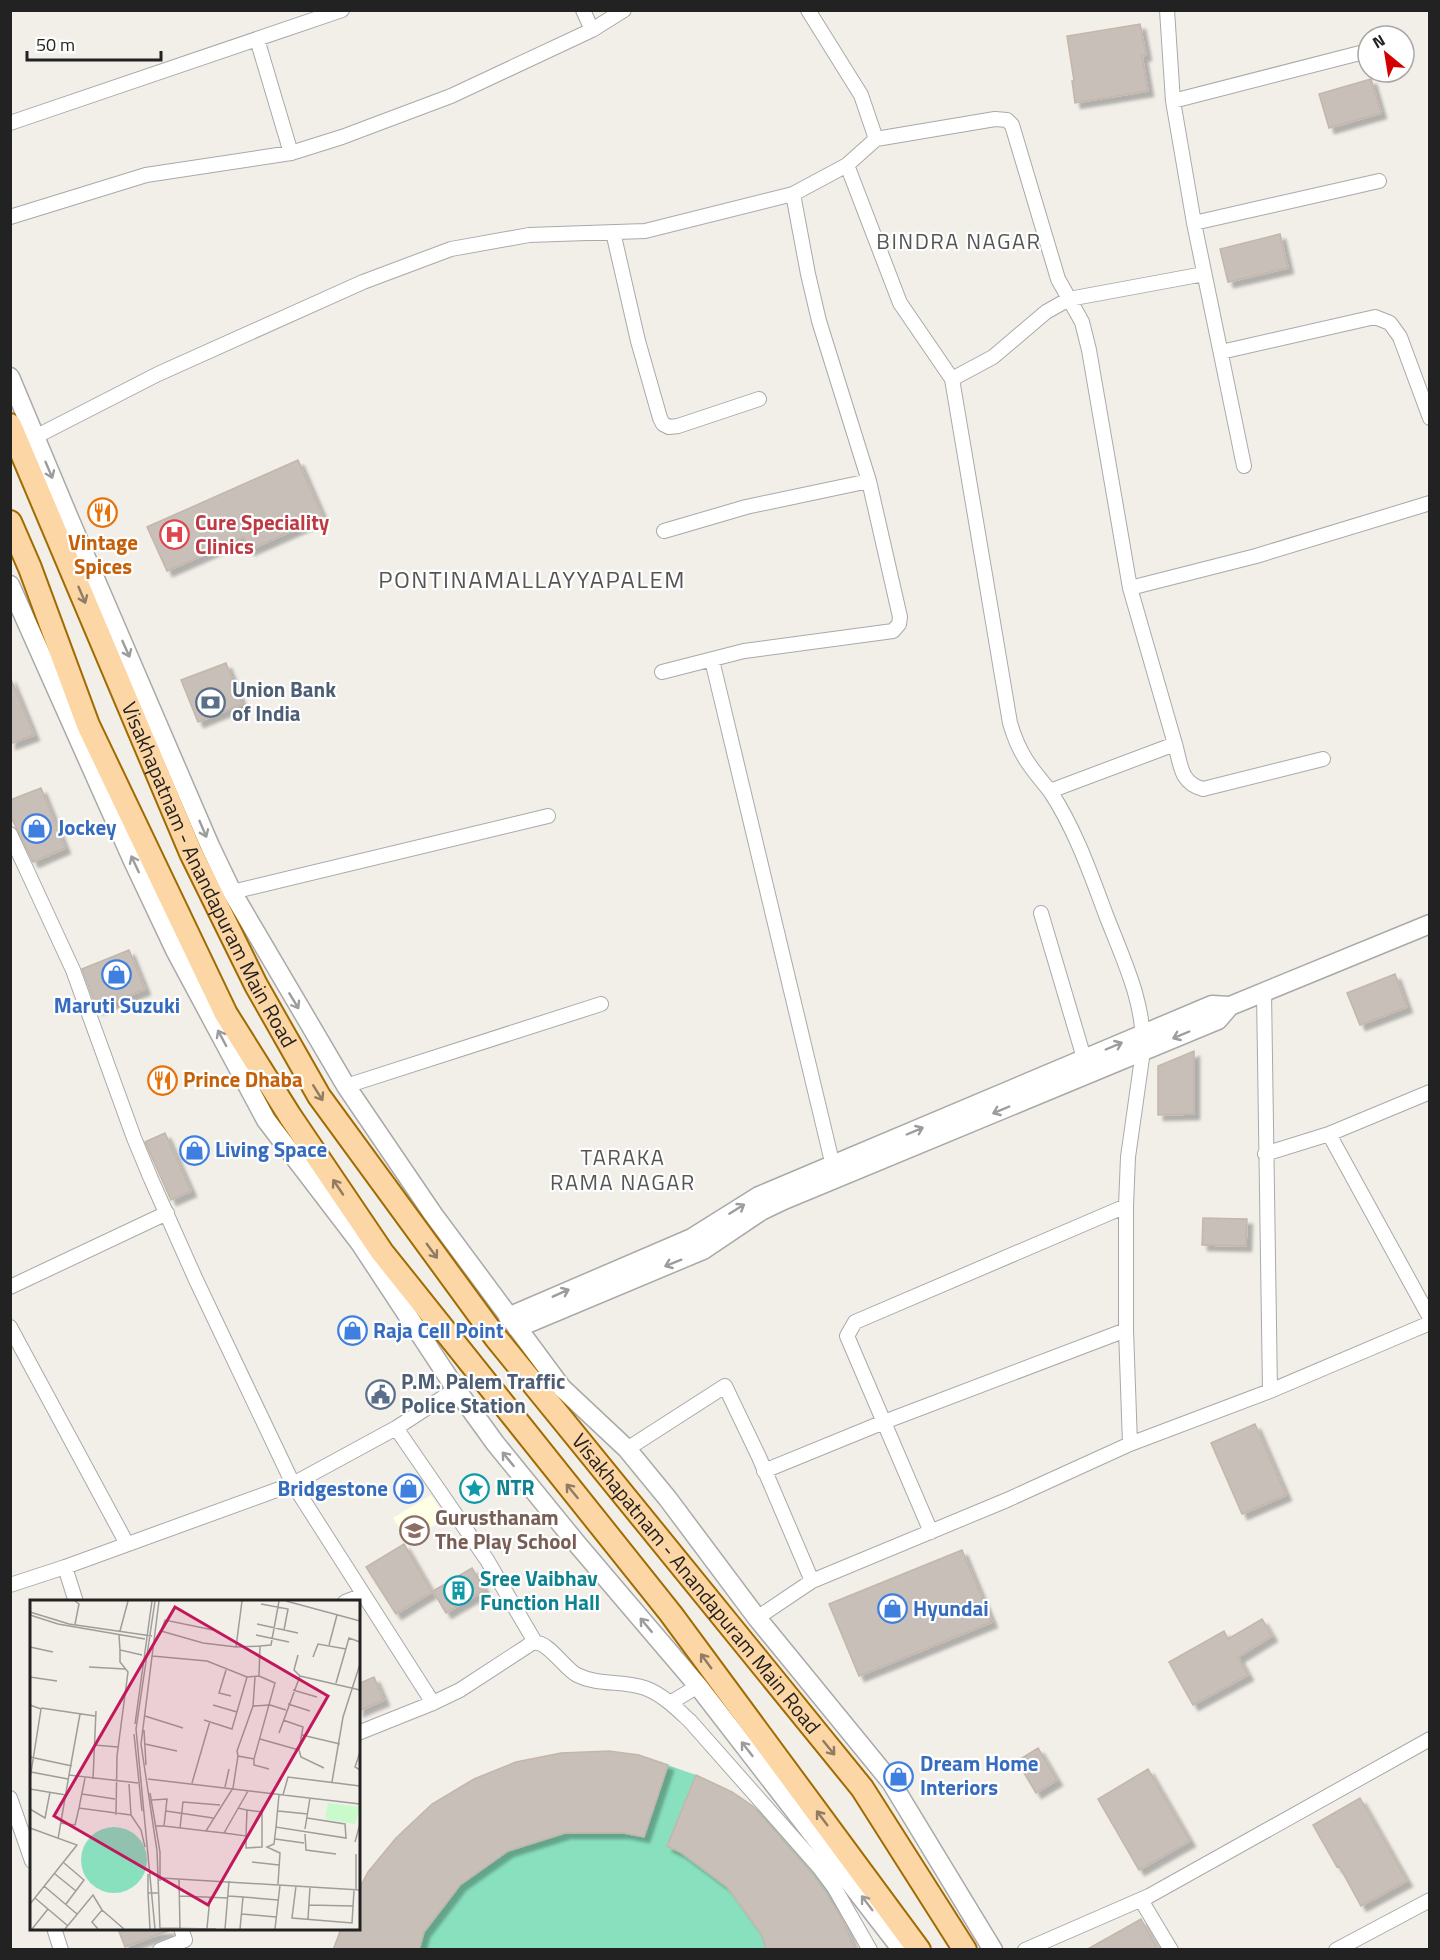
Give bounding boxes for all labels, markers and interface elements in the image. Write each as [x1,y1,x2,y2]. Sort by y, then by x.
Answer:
scale bar [27,24,160,62]
north arrow [1356,24,1416,84]
text: N [1368,28,1389,54]
text: 50 m [36,31,75,58]
district label: BINDRA NAGAR [876,224,1042,258]
one-way arrow [44,461,55,479]
restaurant icon: Vintage Spices [87,496,119,528]
place label: Cure Speciality Clinics [195,506,330,562]
hospital icon: Cure Speciality Clinics [158,519,190,551]
place label: Vintage Spices [68,526,138,582]
district label: PONTINAMALLAYYAPALEM [378,561,686,597]
one-way arrow [77,585,88,603]
one-way arrow [121,640,133,658]
place label: Union Bank of India [232,673,336,729]
bank icon: Union Bank of India [195,686,227,718]
street label: Visakhapatnam - Anandapuram Main Road [114,697,305,1053]
place label: Jockey [58,811,117,843]
shop icon: Jockey [21,812,53,844]
one-way arrow [198,819,209,837]
one-way arrow [128,855,140,873]
shop icon: Maruti Suzuki [101,959,133,991]
place label: Maruti Suzuki [54,989,180,1021]
one-way arrow [289,992,301,1009]
one-way arrow [216,1030,228,1047]
one-way arrow [1172,1030,1190,1041]
one-way arrow [1104,1040,1122,1051]
place label: Prince Dhaba [183,1063,303,1095]
restaurant icon: Prince Dhaba [146,1064,178,1096]
one-way arrow [312,1084,324,1101]
one-way arrow [992,1105,1011,1116]
one-way arrow [906,1124,924,1135]
place label: Living Space [215,1133,327,1165]
shop icon: Living Space [178,1134,210,1166]
district label: TARAKA RAMA NAGAR [550,1140,696,1199]
one-way arrow [332,1180,344,1196]
one-way arrow [728,1203,745,1215]
one-way arrow [426,1242,438,1258]
one-way arrow [664,1258,683,1269]
one-way arrow [552,1287,570,1298]
place label: Raja Cell Point [373,1314,504,1346]
shop icon: Raja Cell Point [336,1315,368,1347]
place label: P.M. Palem Traffic Police Station [401,1365,565,1421]
public building icon: P.M. Palem Traffic Police Station [364,1378,396,1410]
street label: Visakhapatnam - Anandapuram Main Road [564,1426,829,1740]
one-way arrow [501,1452,515,1467]
place label: NTR [496,1471,535,1503]
place label: Bridgestone [277,1472,388,1504]
place icon: NTR [459,1472,491,1504]
shop icon: Bridgestone [393,1473,425,1505]
one-way arrow [566,1483,579,1499]
place label: Gurusthanam The Play School [435,1501,577,1557]
school or university icon: Gurusthanam The Play School [398,1514,430,1546]
place label: Sree Vaibhav Function Hall [480,1562,600,1618]
building icon: Sree Vaibhav Function Hall [443,1575,475,1607]
place label: Hyundai [913,1592,989,1624]
shop icon: Hyundai [876,1593,908,1625]
inset map [30,1600,360,1930]
one-way arrow [639,1618,653,1633]
one-way arrow [699,1653,712,1669]
one-way arrow [822,1740,836,1755]
one-way arrow [741,1741,754,1757]
place label: Dream Home Interiors [920,1747,1038,1803]
shop icon: Dream Home Interiors [883,1760,915,1792]
one-way arrow [815,1810,828,1826]
one-way arrow [860,1895,873,1911]

